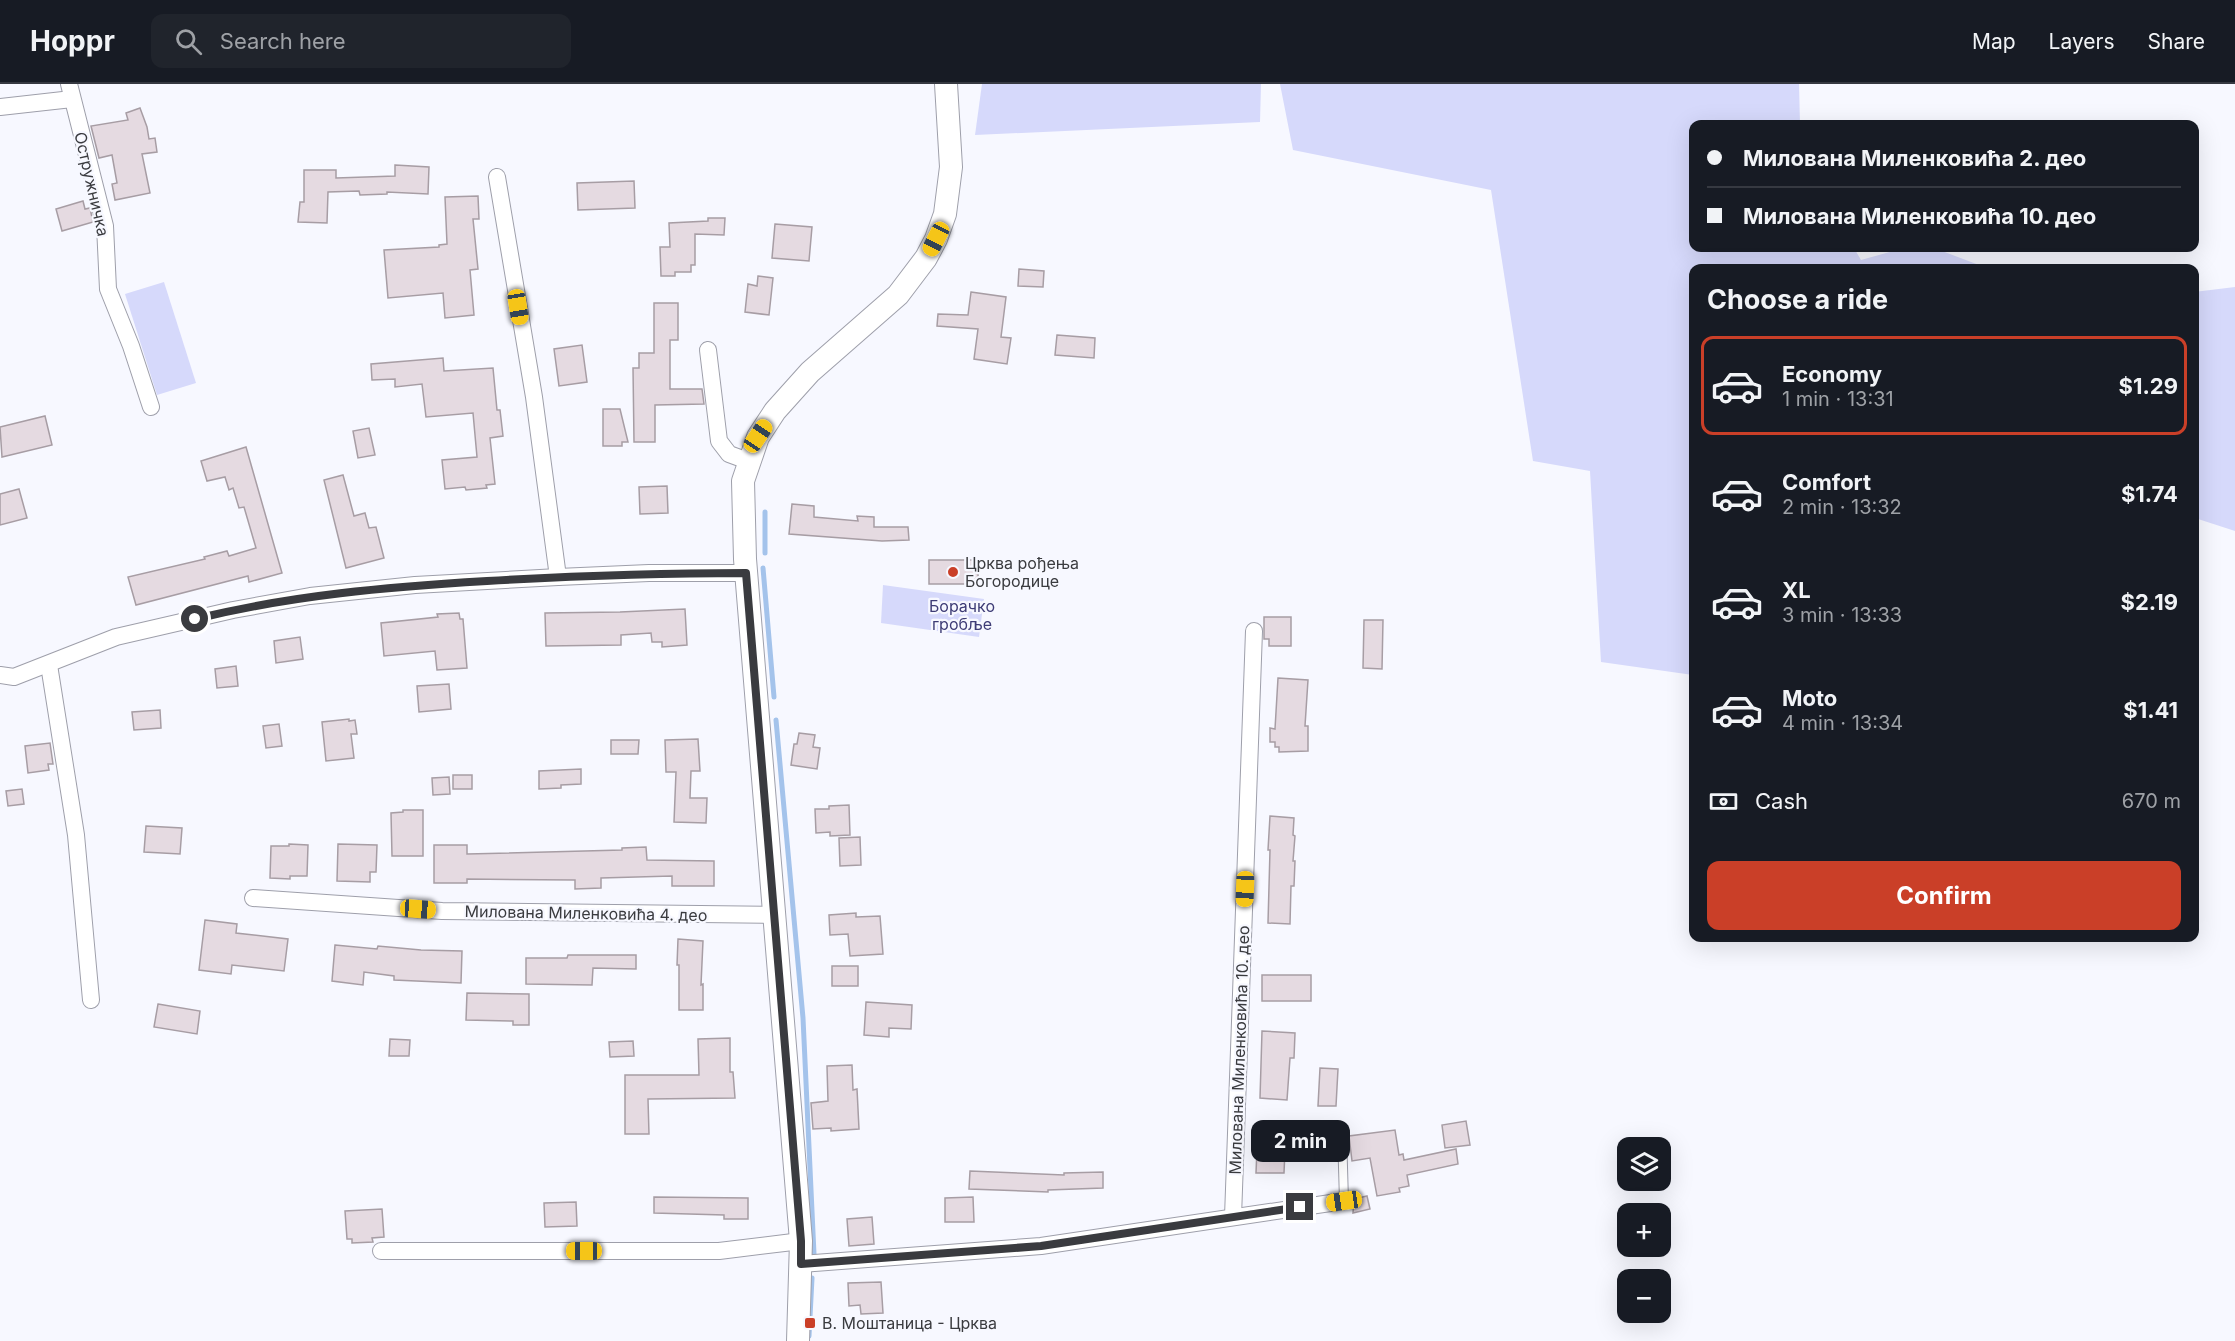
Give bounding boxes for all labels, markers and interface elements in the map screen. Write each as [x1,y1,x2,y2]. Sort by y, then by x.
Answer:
search box [151,14,571,68]
text: Hoppr [30,24,115,58]
icon: search [172,25,205,58]
text: Search here [220,28,346,54]
text: Map [1972,29,2016,54]
text: Layers [2049,29,2115,54]
text: Share [2148,29,2205,54]
street label: Остружничка [70,130,114,238]
text: Милована Миленковића 2. део [1743,145,2086,171]
text: Милована Миленковића 10. део [1743,203,2096,229]
car [920,219,952,259]
text: Choose a ride [1707,283,1888,316]
car [506,288,530,326]
icon: car [1710,359,1764,413]
text: Economy [1782,361,1882,387]
text: $1.29 [2119,373,2178,399]
text: 1 min · 13:31 [1782,387,1894,411]
car [740,416,776,456]
icon: car [1710,467,1764,521]
text: Comfort [1782,469,1871,495]
text: $1.74 [2121,481,2178,507]
text: 2 min · 13:32 [1782,495,1902,519]
place label: Црква рођења Богородице [965,553,1079,591]
marker: Црква рођења Богородице [946,565,960,579]
icon: car [1710,575,1764,629]
text: XL [1782,577,1811,603]
text: $2.19 [2121,589,2178,615]
park label: Борачко гробље [929,596,995,634]
text: 3 min · 13:33 [1782,603,1902,627]
route start [181,605,208,632]
icon: car [1710,683,1764,737]
text: Moto [1782,685,1837,711]
text: $1.41 [2123,697,2178,723]
text: 4 min · 13:34 [1782,711,1903,735]
icon: cash [1707,785,1740,818]
text: Cash [1755,788,1808,814]
text: 670 m [2122,789,2181,813]
button: Confirm [1707,861,2181,930]
car [1235,871,1255,907]
car [399,899,437,919]
street label: Милована Миленковића 4. део [464,901,708,925]
street label: Милована Миленковића 10. део [1225,925,1253,1175]
callout: 2 min [1250,1120,1350,1162]
text: 2 min [1274,1129,1327,1153]
map controls [1617,1137,1671,1323]
button: layers [1617,1137,1671,1191]
car [1325,1190,1363,1212]
route end [1286,1193,1313,1220]
button: + [1617,1203,1671,1257]
car [566,1242,602,1260]
button: − [1617,1269,1671,1323]
place label: В. Моштаница - Црква [822,1313,997,1333]
marker: В. Моштаница - Црква [803,1316,817,1330]

